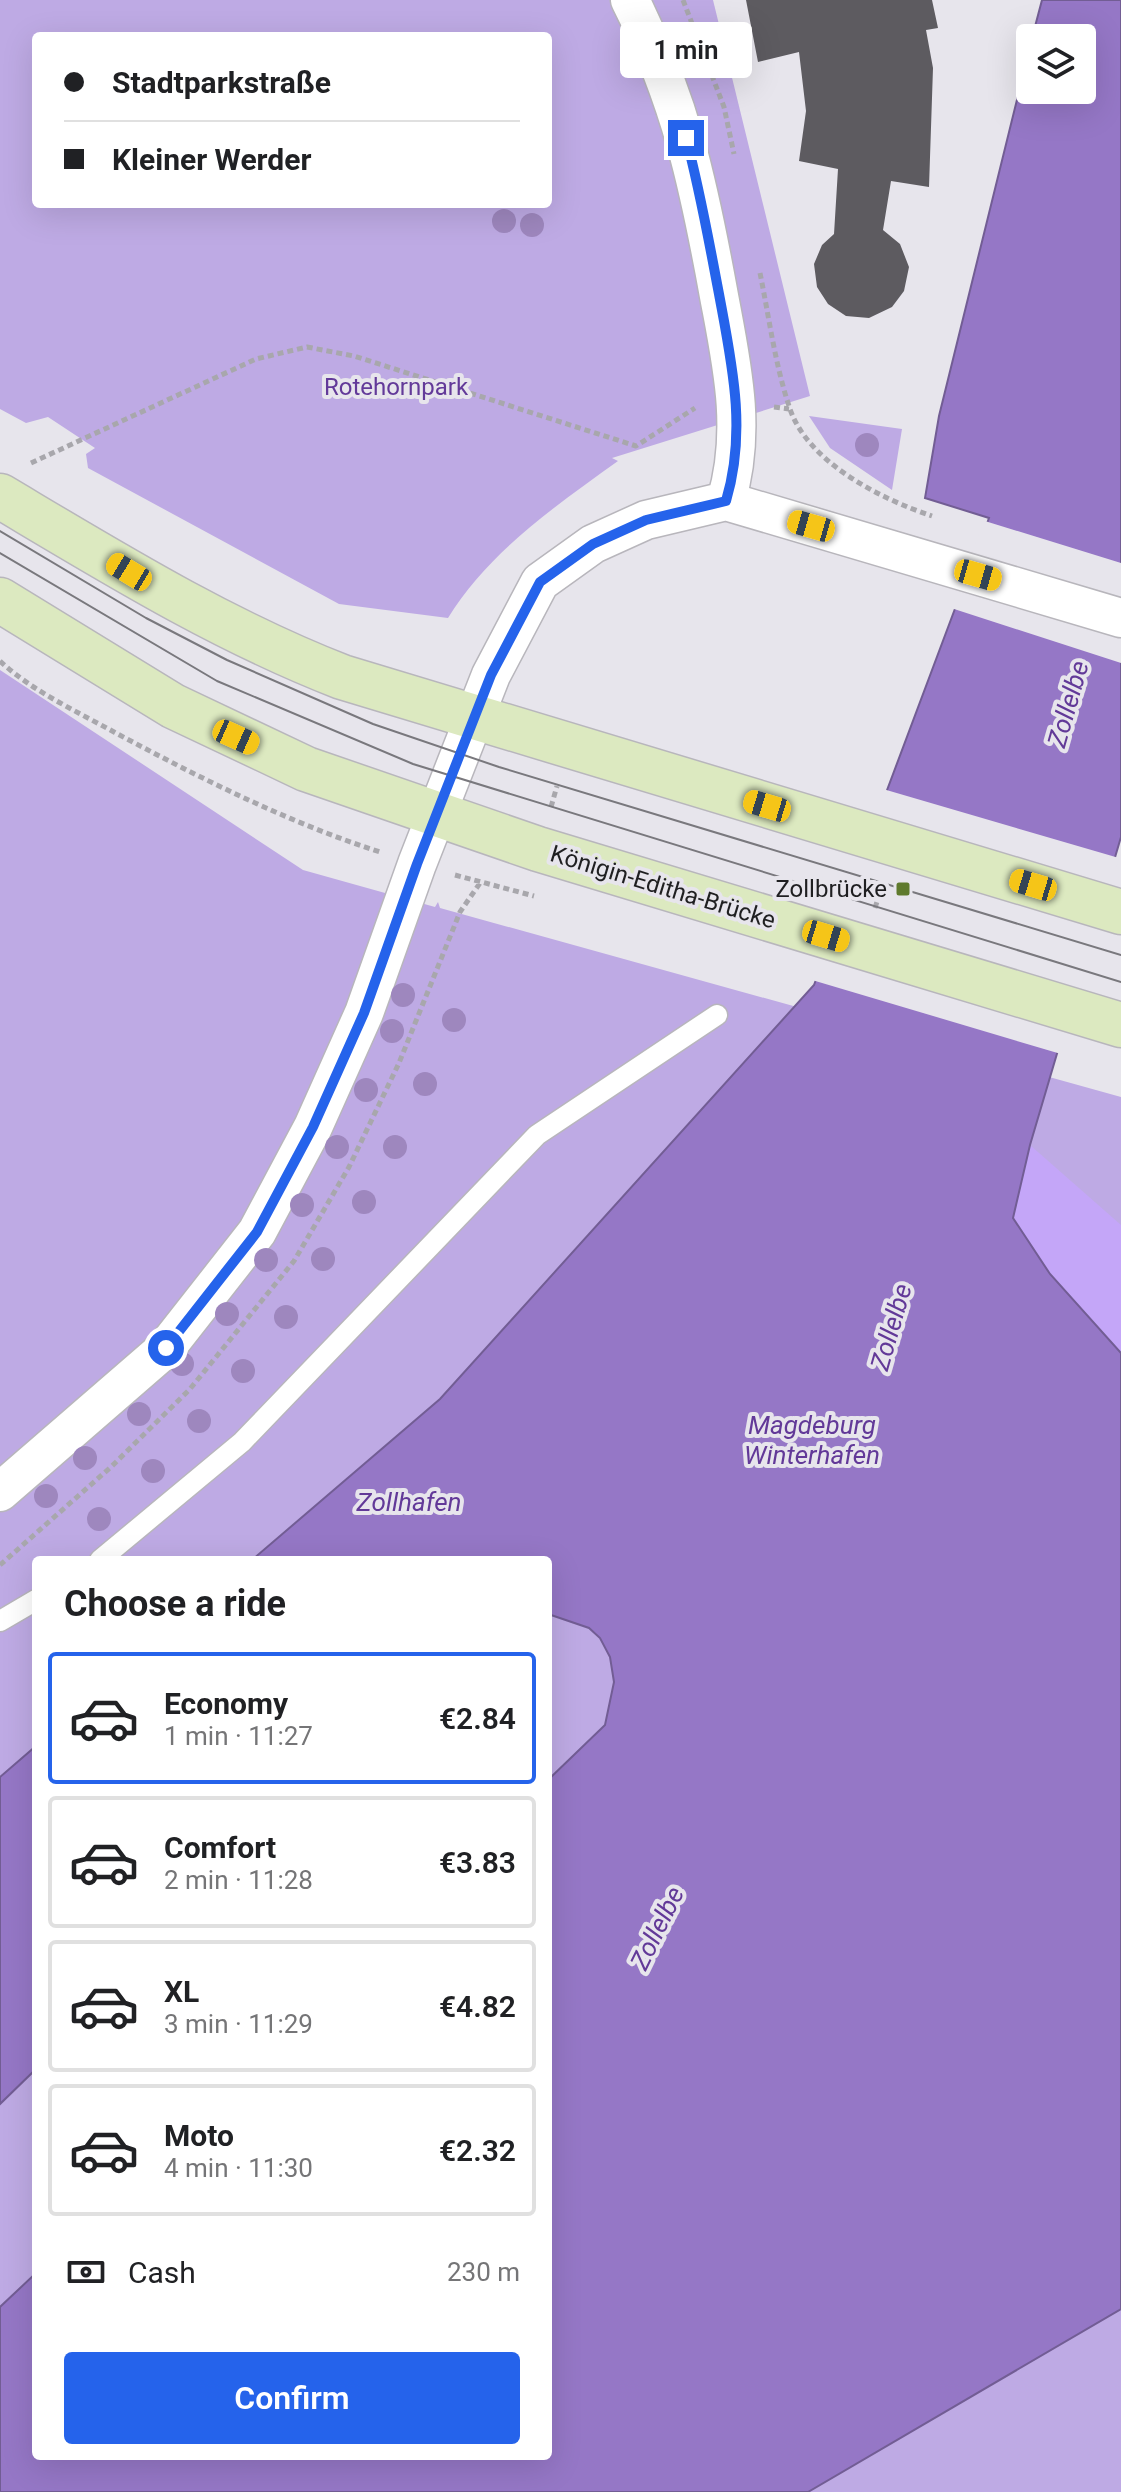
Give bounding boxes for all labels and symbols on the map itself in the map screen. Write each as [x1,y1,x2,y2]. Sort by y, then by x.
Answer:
callout: 1 min [620,22,752,78]
route end [668,120,704,156]
park label: Rotehornpark [324,373,469,401]
car [785,508,837,544]
car [102,549,156,595]
car [952,557,1004,593]
water label: Zollelbe [1041,657,1095,752]
car [209,716,263,758]
car [741,788,793,824]
street label: Königin-Editha-Brücke [547,839,779,935]
car [1007,867,1059,903]
place label: Zollbrücke [775,875,887,903]
marker: Zollbrücke [894,880,912,898]
car [800,918,852,954]
water label: Zollelbe [864,1280,918,1375]
route start [148,1330,184,1366]
water label: Magdeburg Winterhafen [744,1410,880,1470]
water label: Zollhafen [356,1487,461,1517]
water label: Zollelbe [624,1882,690,1975]

